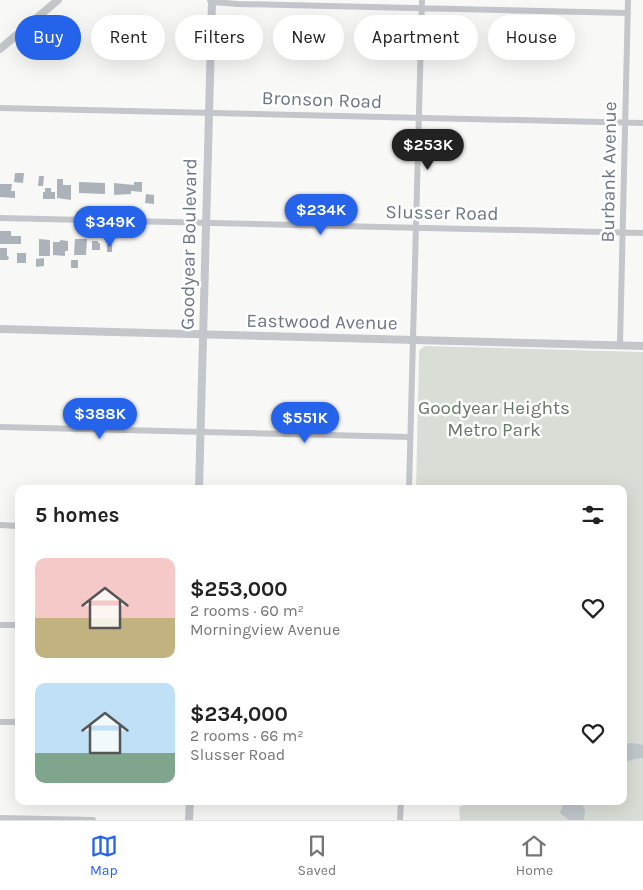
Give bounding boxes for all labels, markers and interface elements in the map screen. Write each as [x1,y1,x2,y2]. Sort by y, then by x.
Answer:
chip: Buy [15,15,81,60]
chip: Rent [91,15,165,60]
chip: Filters [175,15,263,60]
chip: New [273,15,344,60]
chip: Apartment [354,15,478,60]
chip: House [488,15,575,60]
street label: Bronson Road [261,87,383,113]
street label: Burbank Avenue [597,101,621,243]
pin: $253K [393,128,463,171]
text: $253K [403,135,453,154]
street label: Goodyear Boulevard [177,158,201,330]
pin: $234K [286,194,356,236]
text: $234K [296,200,346,219]
street label: Slusser Road [385,201,499,225]
pin: $349K [75,206,145,248]
text: $349K [85,212,135,231]
street label: Eastwood Avenue [246,310,398,334]
park label: Goodyear Heights Metro Park [418,397,570,441]
pin: $388K [65,398,135,440]
pin: $551K [270,402,340,444]
text: $388K [74,404,126,423]
text: $551K [282,408,328,427]
icon: filters [579,501,607,529]
text: 5 homes [35,503,120,527]
text: $253,000 [190,577,288,601]
icon: home [75,578,135,638]
icon: heart [579,594,607,622]
text: 2 rooms · 60 m² [190,601,304,620]
text: Morningview Avenue [190,620,340,639]
text: $234,000 [190,702,288,726]
icon: home [75,703,135,763]
icon: heart [579,719,607,747]
text: 2 rooms · 66 m² [190,726,304,745]
text: Slusser Road [190,745,285,764]
tab: Map [90,832,118,879]
tab: Saved [297,832,336,879]
tab: Home [516,832,553,879]

